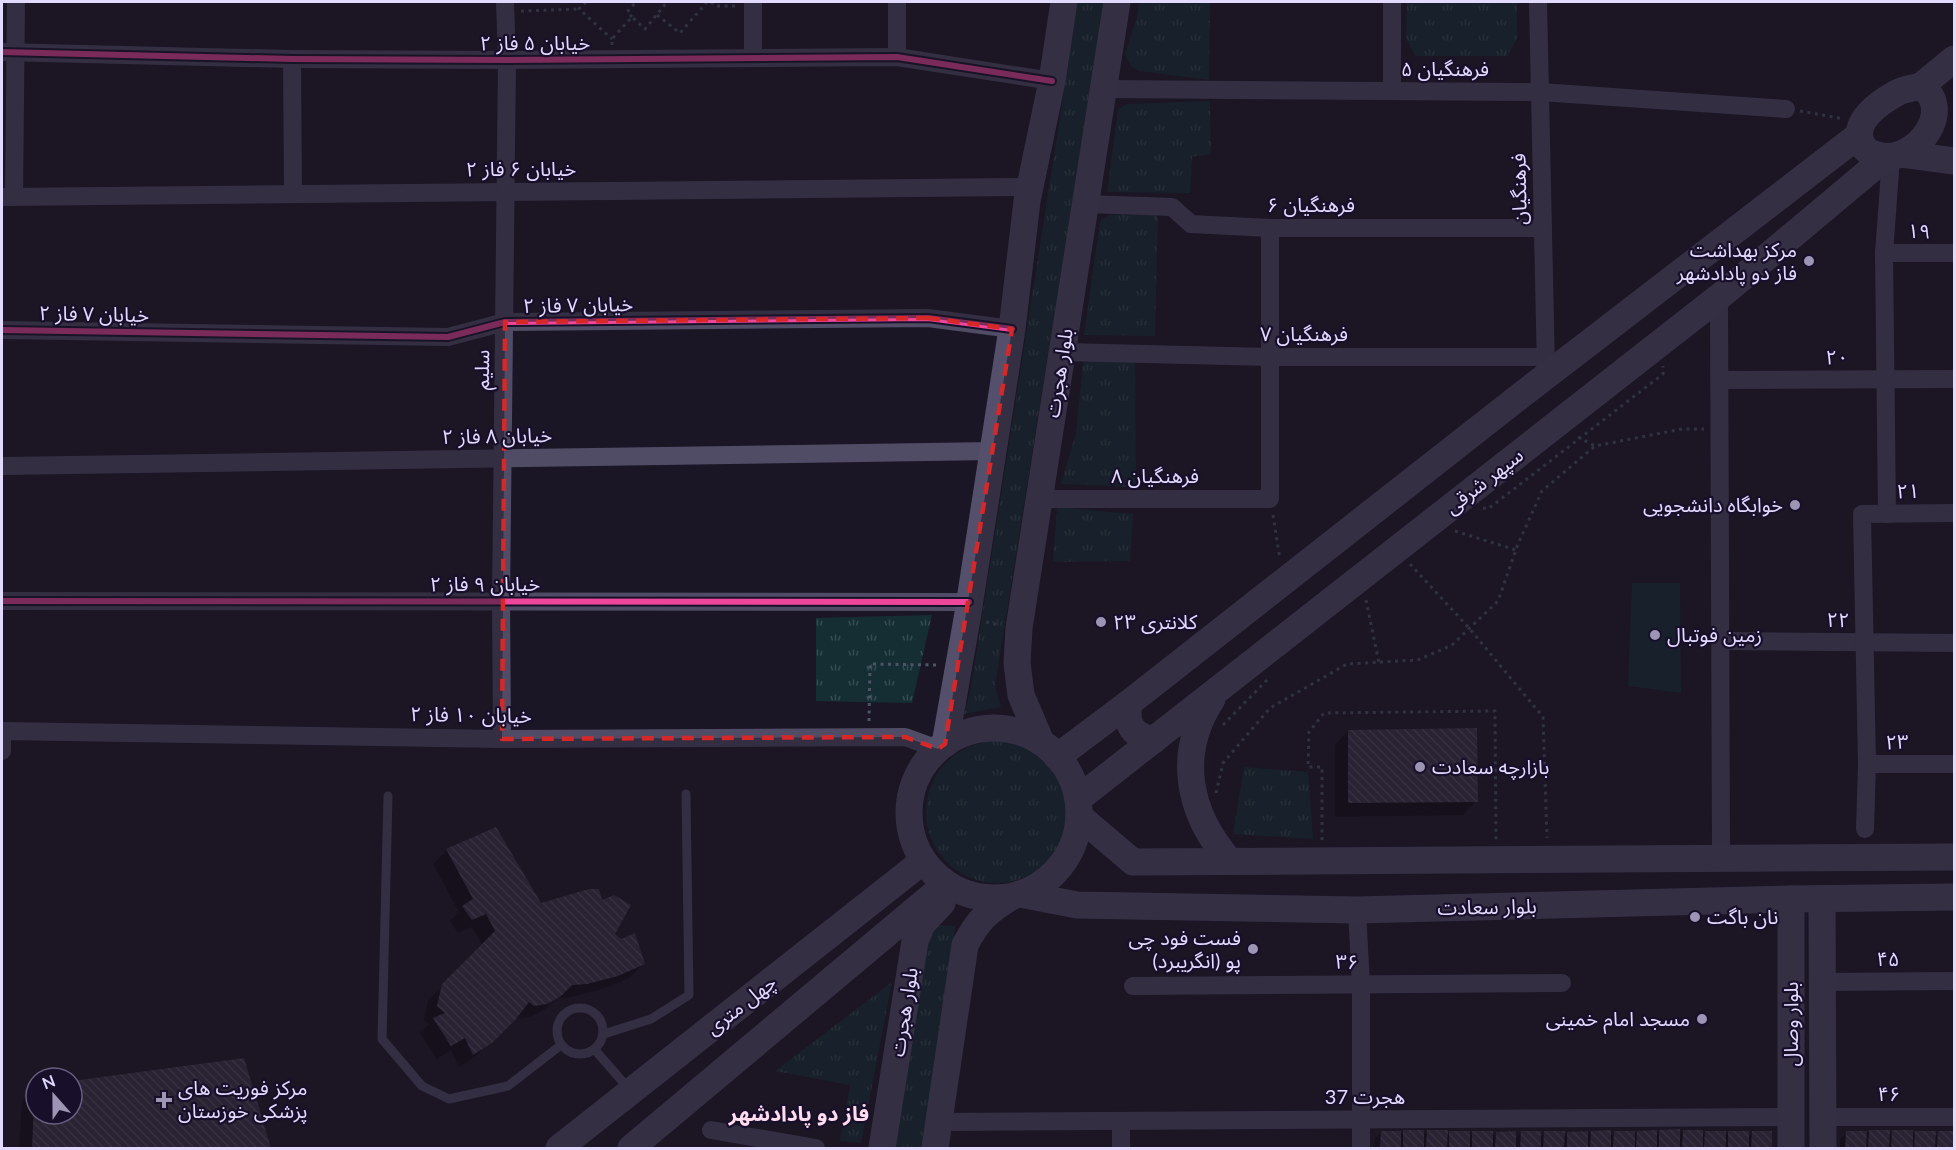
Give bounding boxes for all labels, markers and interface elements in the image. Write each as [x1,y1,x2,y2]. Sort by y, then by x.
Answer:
street label: خیابان ۵ فاز ۲ [480,30,590,55]
street label: فرهنگیان ۵ [1401,56,1489,81]
street label: فرهنگیان [1505,153,1532,225]
street label: خیابان ۶ فاز ۲ [466,156,576,181]
street label: فرهنگیان ۶ [1267,192,1355,217]
street label: ۱۹ [1908,218,1930,242]
place label: مرکز بهداشت فاز دو پادادشهر [1676,237,1797,286]
marker: مرکز بهداشت فاز دو پادادشهر [1802,254,1816,268]
street label: خیابان ۷ فاز ۲ [523,291,633,318]
street label: خیابان ۷ فاز ۲ [39,300,149,327]
street label: فرهنگیان ۷ [1260,321,1348,346]
street label: بلوار هجرت [1039,326,1078,419]
street label: ۲۰ [1826,344,1848,368]
street label: سلیم [469,350,497,390]
street label: خیابان ۸ فاز ۲ [442,422,552,449]
street label: سپهر شرقی [1439,442,1529,520]
street label: فرهنگیان ۸ [1111,463,1199,488]
street label: ۲۱ [1897,478,1919,502]
place label: خوابگاه دانشجویی [1643,492,1783,517]
marker: خوابگاه دانشجویی [1788,498,1802,512]
street label: خیابان ۹ فاز ۲ [430,571,540,596]
street label: ۲۲ [1826,607,1850,631]
place label: کلانتری ۲۳ [1113,609,1198,634]
marker: کلانتری ۲۳ [1094,615,1108,629]
place label: زمین فوتبال [1667,622,1762,647]
marker: زمین فوتبال [1648,628,1662,642]
street label: خیابان ۱۰ فاز ۲ [410,701,532,728]
street label: ۲۳ [1886,729,1908,753]
place label: بازارچه سعادت [1432,754,1549,780]
marker: بازارچه سعادت [1413,760,1427,774]
street label: بلوار سعادت [1437,893,1537,920]
place label: نان باگت [1707,904,1778,929]
marker: نان باگت [1688,910,1702,924]
place label: فست فود چی پو (انگریبرد) [1129,925,1241,974]
marker: فست فود چی پو (انگریبرد) [1246,942,1260,956]
street label: ۴۵ [1877,946,1899,970]
street label: ۳۶ [1336,949,1358,973]
street label: بلوار هجرت [884,965,923,1058]
street label: چهل متری [700,969,782,1041]
street label: بلوار وصال [1778,982,1803,1066]
place label: مسجد امام خمینی [1546,1006,1690,1034]
marker: مسجد امام خمینی [1695,1012,1709,1026]
north arrow [24,1066,84,1126]
text: N [39,1070,58,1093]
place label: مرکز فوریت های پزشکی خوزستان [178,1075,308,1124]
street label: ۴۶ [1878,1081,1900,1105]
street label: هجرت 37 [1325,1084,1405,1109]
marker: مرکز فوریت های پزشکی خوزستان [155,1091,173,1109]
district label: فاز دو پادادشهر [728,1100,869,1128]

